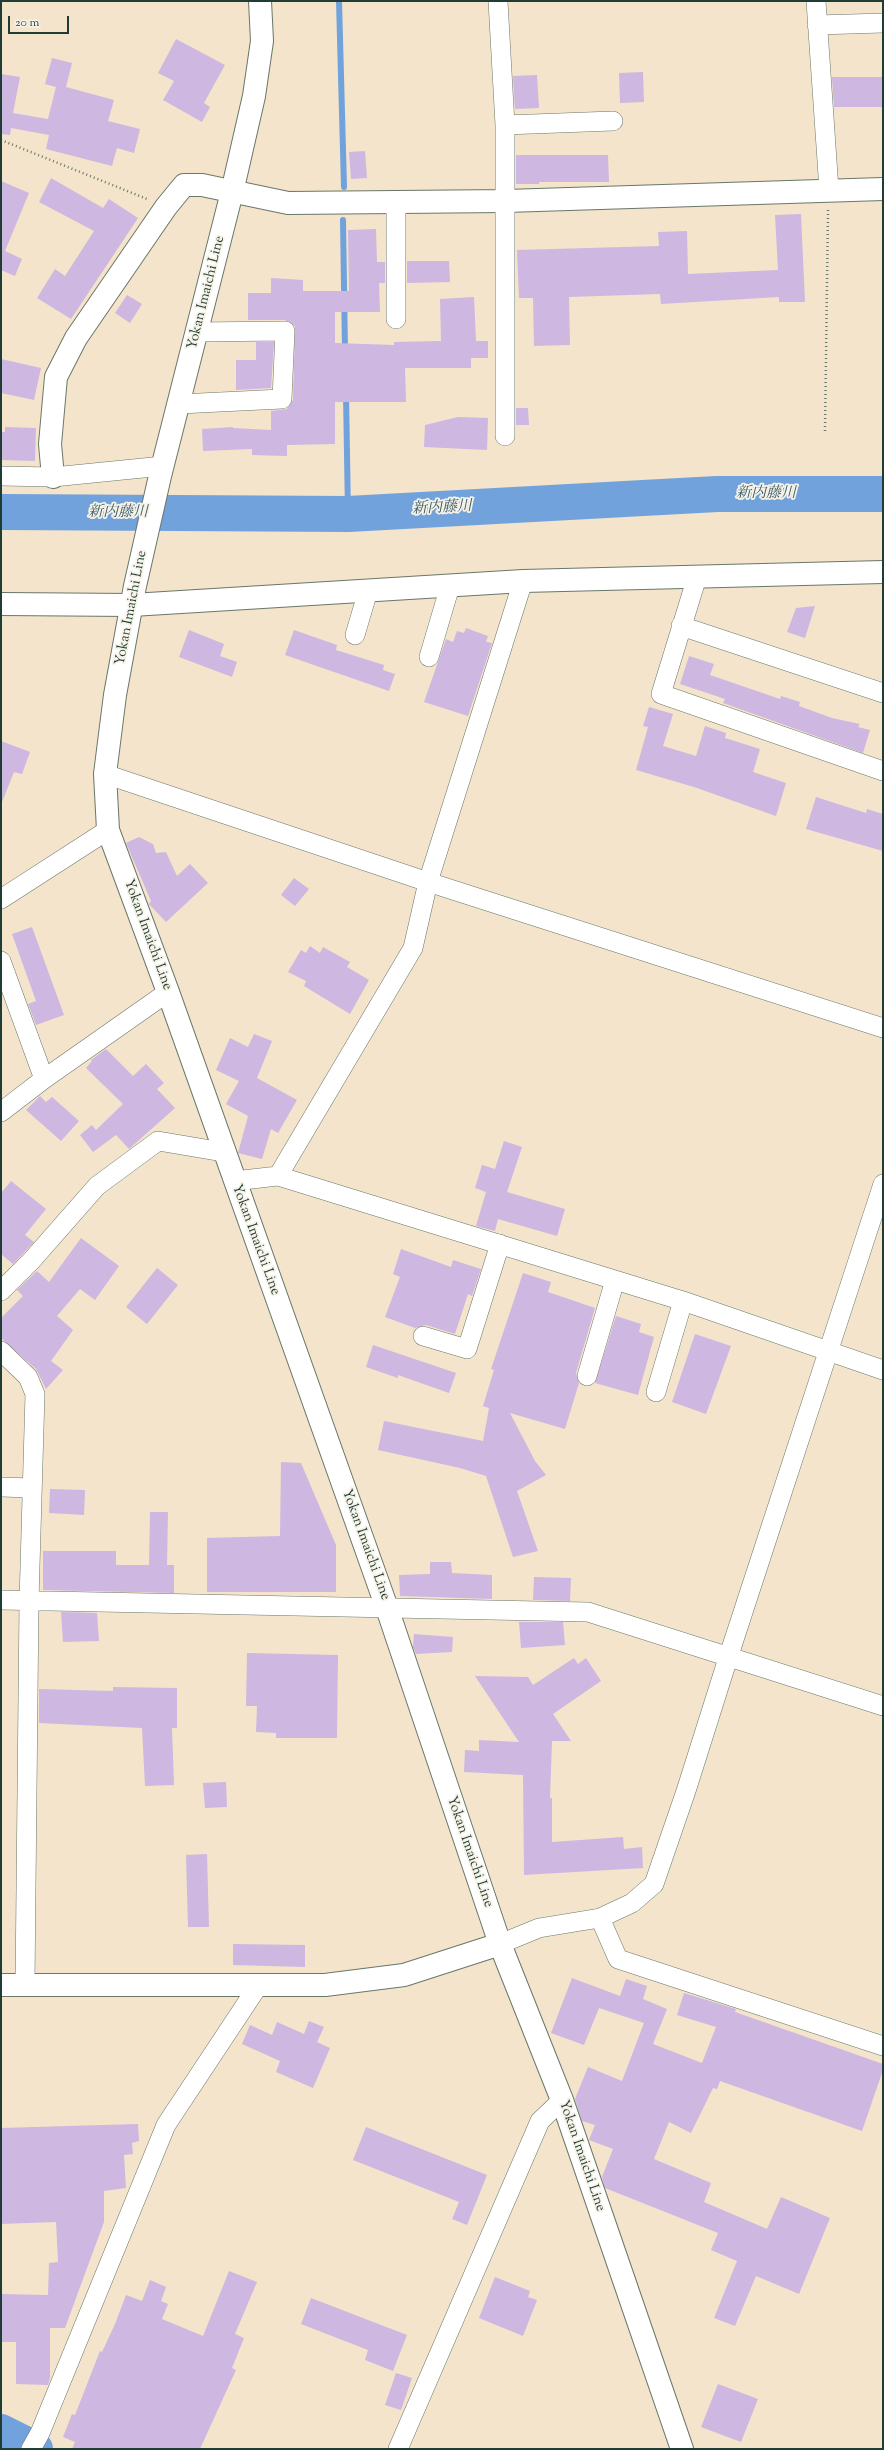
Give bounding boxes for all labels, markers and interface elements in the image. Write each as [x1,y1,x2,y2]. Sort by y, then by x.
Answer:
scale bar [10,8,71,34]
text: 20 m [15,14,39,32]
street label: Yokan Imaichi Line [185,234,229,352]
water label: 新内藤川 [736,485,796,503]
water label: 新内藤川 [412,498,472,520]
water label: 新内藤川 [88,504,148,522]
street label: Yokan Imaichi Line [113,549,151,667]
street label: Yokan Imaichi Line [119,877,175,993]
street label: Yokan Imaichi Line [227,1182,283,1298]
street label: Yokan Imaichi Line [337,1487,393,1603]
street label: Yokan Imaichi Line [442,1794,496,1910]
street label: Yokan Imaichi Line [554,2098,608,2214]

